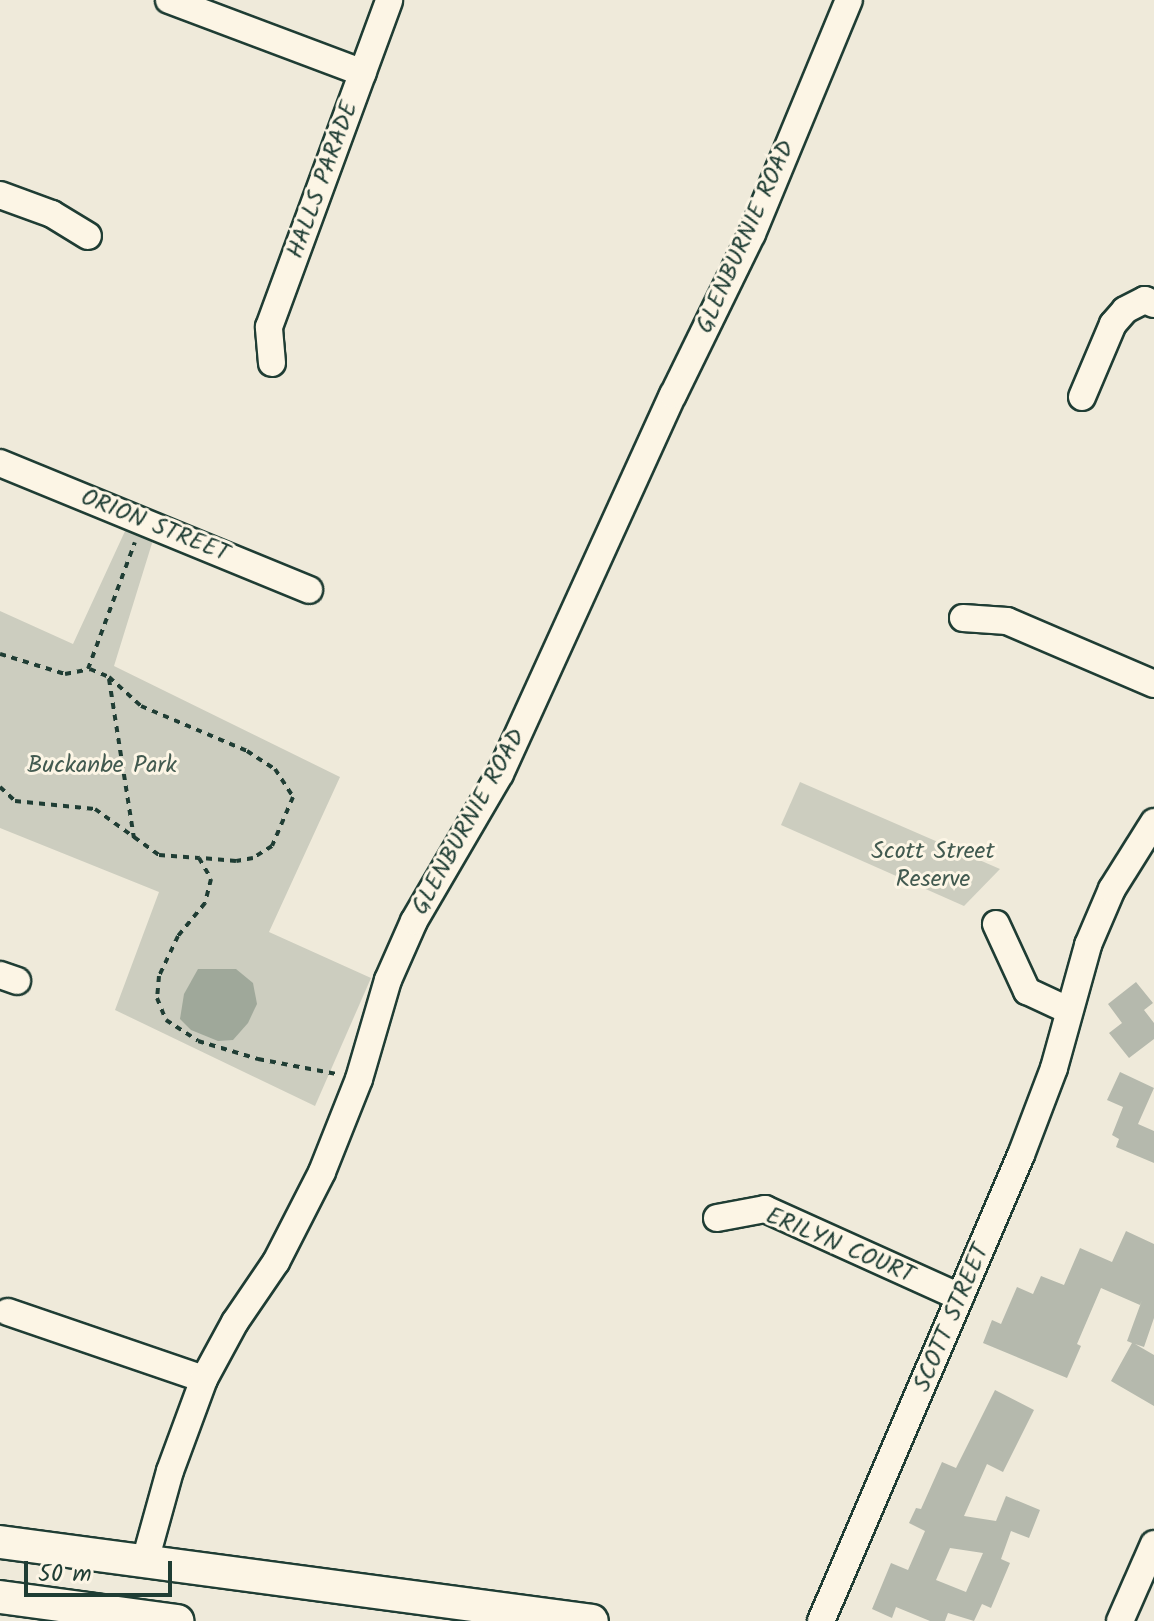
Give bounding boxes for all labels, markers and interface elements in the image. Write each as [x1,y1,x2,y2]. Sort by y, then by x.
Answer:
street label: HALLS PARADE [281,98,365,262]
street label: GLENBURNIE ROAD [691,136,801,338]
street label: ORION STREET [77,483,233,569]
street label: GLENBURNIE ROAD [406,724,532,920]
park label: Buckanbe Park [27,752,177,780]
park label: Scott Street Reserve [871,838,995,894]
street label: ERILYN COURT [761,1202,919,1290]
street label: SCOTT STREET [908,1240,996,1396]
scale bar [28,1545,176,1595]
text: 50 m [38,1555,92,1594]

